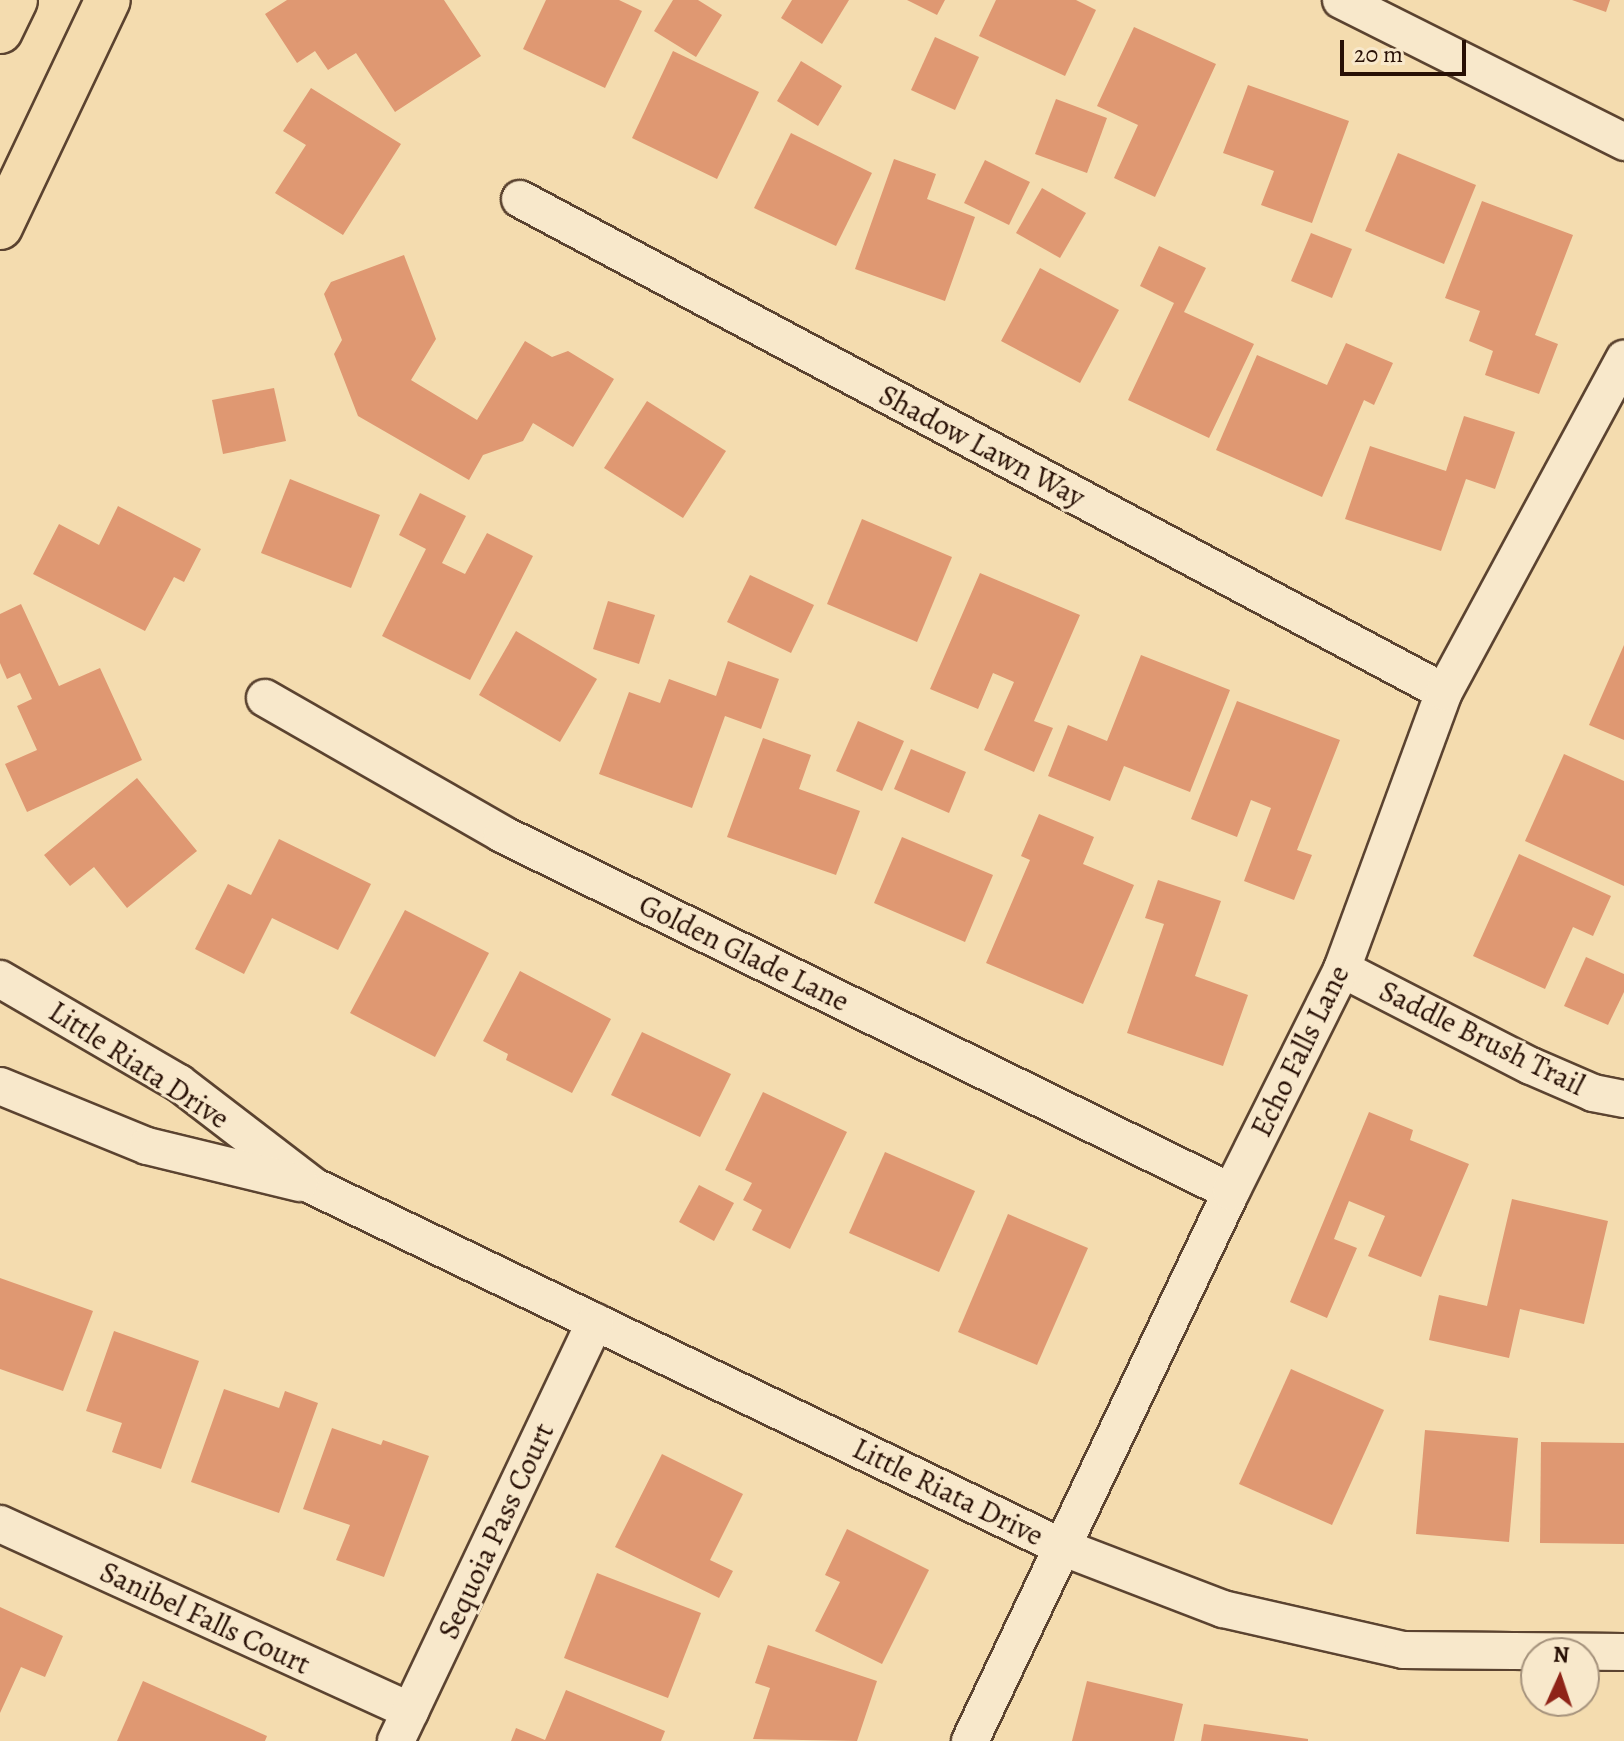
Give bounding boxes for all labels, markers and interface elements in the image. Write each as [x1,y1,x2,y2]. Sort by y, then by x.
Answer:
scale bar [1344,24,1470,74]
text: 20 m [1354,38,1403,70]
street label: Shadow Lawn Way [873,377,1091,515]
street label: Golden Glade Lane [633,887,855,1019]
street label: Echo Falls Lane [1243,959,1357,1143]
street label: Saddle Brush Trail [1373,973,1591,1103]
street label: Little Riata Drive [42,993,236,1137]
street label: Sequoia Pass Court [430,1417,562,1645]
street label: Little Riata Drive [847,1430,1049,1554]
street label: Sanibel Falls Court [94,1554,316,1682]
north arrow [1520,1637,1600,1717]
text: N [1552,1640,1570,1670]

